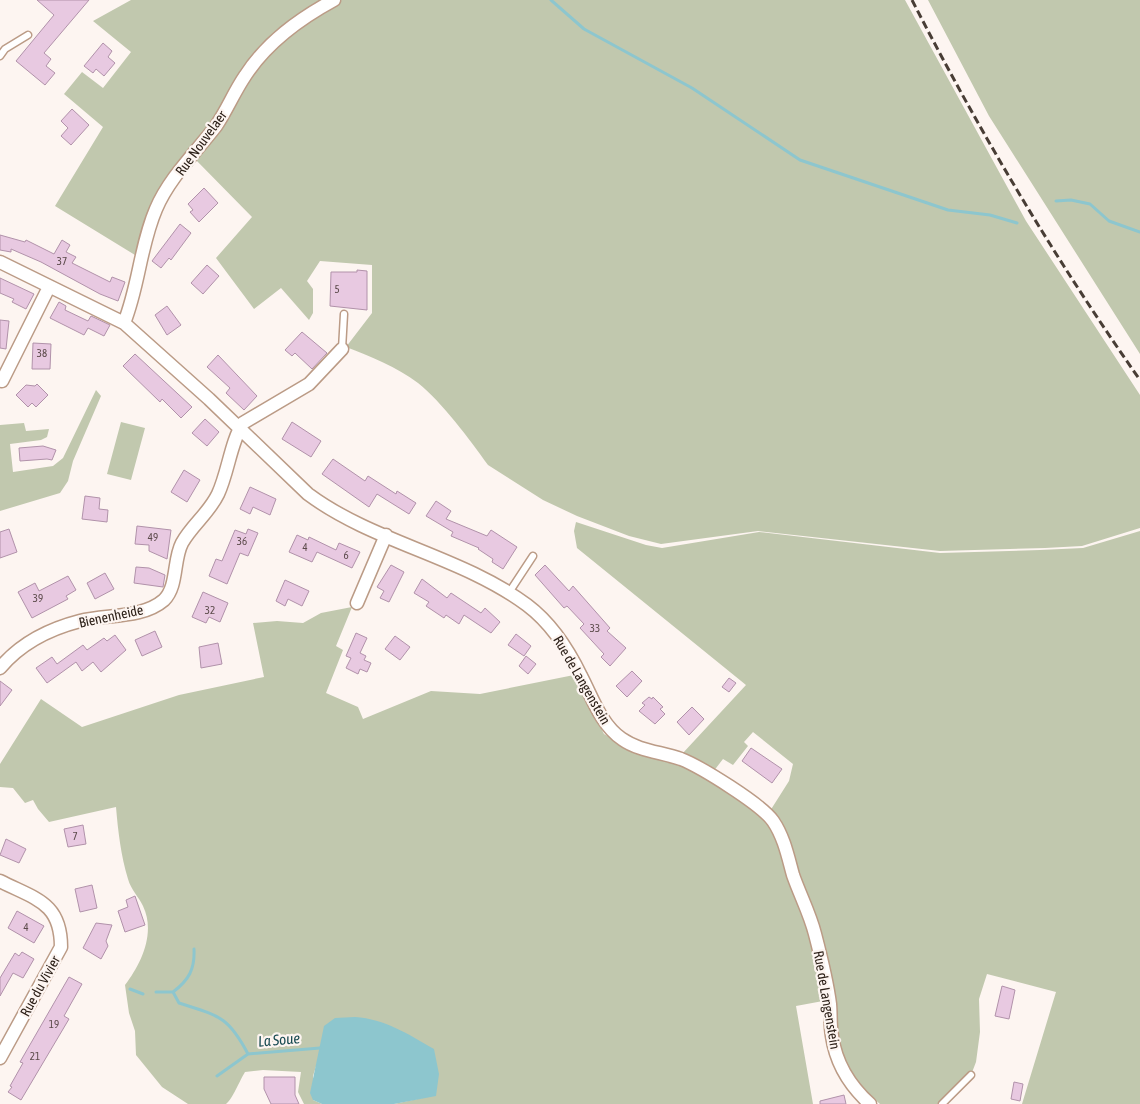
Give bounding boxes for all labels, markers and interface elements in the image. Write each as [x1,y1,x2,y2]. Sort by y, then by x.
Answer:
street label: Rue Nouvelaer [172,107,230,179]
house number: 37 [57,255,67,267]
house number: 5 [334,283,340,295]
house number: 38 [37,347,47,359]
house number: 49 [148,531,158,543]
house number: 36 [237,535,247,547]
house number: 4 [302,541,308,553]
house number: 6 [343,549,349,561]
house number: 39 [33,592,43,604]
street label: Bienenheide [77,601,145,631]
house number: 32 [205,604,215,616]
house number: 33 [590,622,600,634]
street label: Rue de Langenstein [550,633,614,727]
house number: 7 [72,830,78,842]
house number: 4 [23,921,29,933]
street label: Rue de Langenstein [810,949,844,1051]
street label: Rue du Vivier [17,952,64,1019]
house number: 19 [49,1018,59,1030]
water label: La Soue [257,1029,301,1050]
house number: 21 [30,1050,40,1062]

